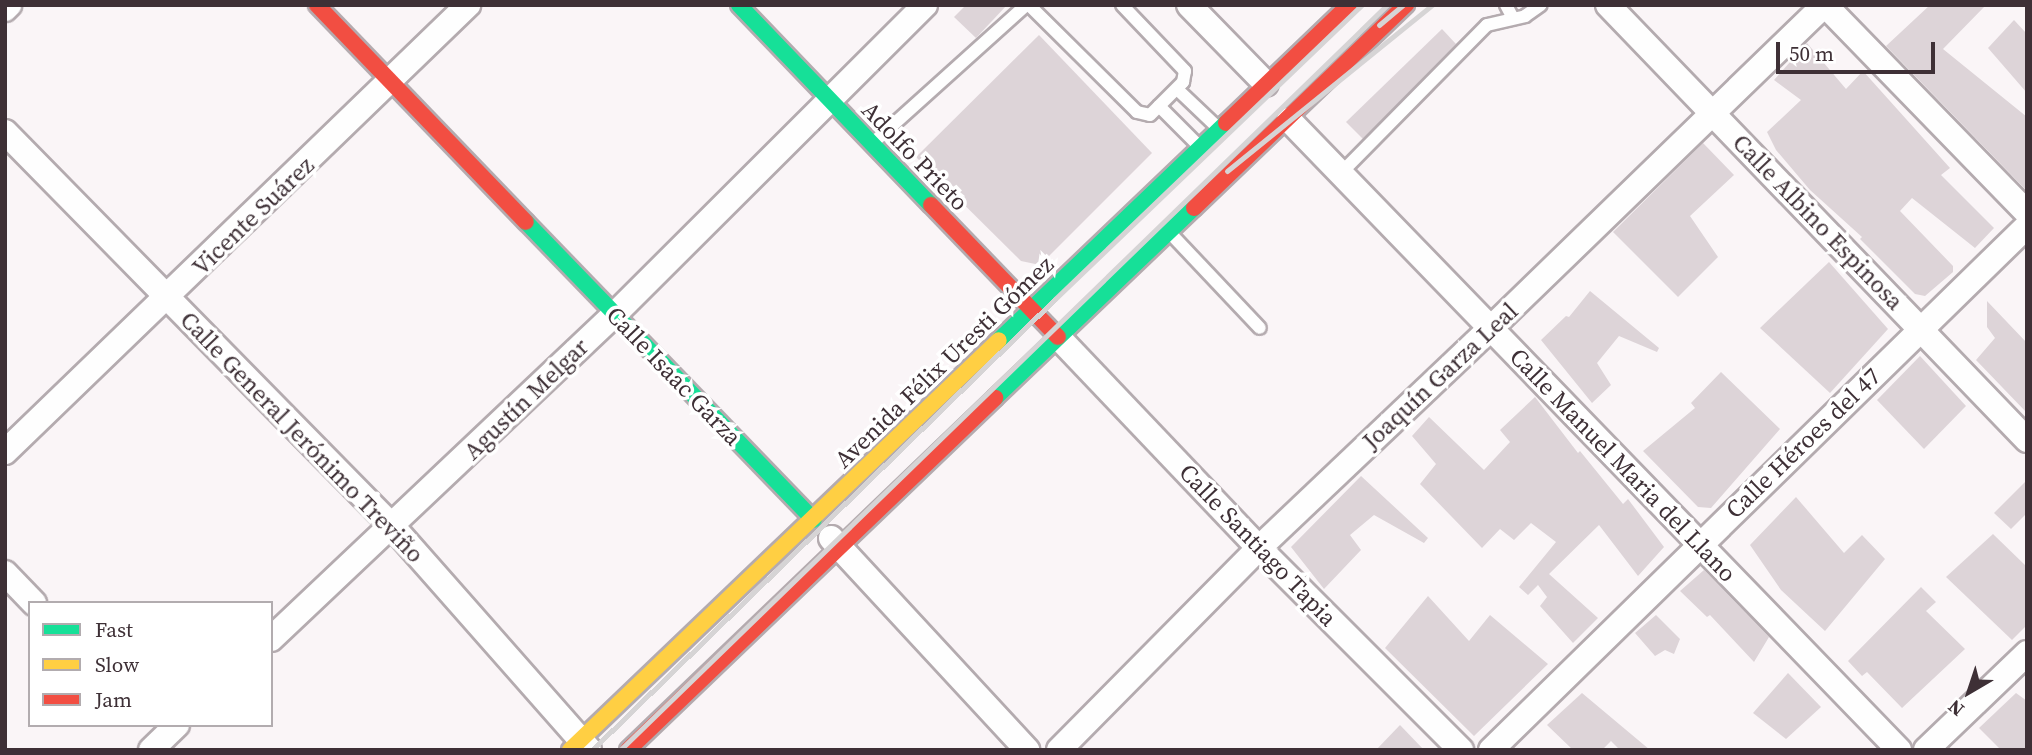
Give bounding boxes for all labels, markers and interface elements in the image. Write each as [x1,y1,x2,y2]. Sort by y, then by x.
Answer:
scale bar [1780,28,1939,72]
text: 50 m [1789,39,1834,68]
street label: Adolfo Prieto [856,95,974,217]
street label: Calle Albino Espinosa [1727,128,1909,316]
street label: Vicente Suárez [186,151,320,281]
street label: Avenida Félix Uresti Gómez [829,250,1059,474]
street label: Joaquín Garza Leal [1356,297,1524,455]
street label: Calle Isaac Garza [600,301,748,451]
street label: Calle General Jerónimo Treviño [174,305,430,569]
street label: Agustín Melgar [458,332,594,466]
street label: Calle Manuel Maria del Llano [1504,342,1742,588]
street label: Calle Héroes del 47 [1720,362,1886,524]
street label: Calle Santiago Tapia [1173,458,1343,632]
legend [28,601,273,727]
text: Fast [95,615,133,644]
text: Slow [95,650,139,679]
north arrow [1934,657,2004,727]
text: Jam [95,685,132,714]
text: N [1942,694,1969,723]

